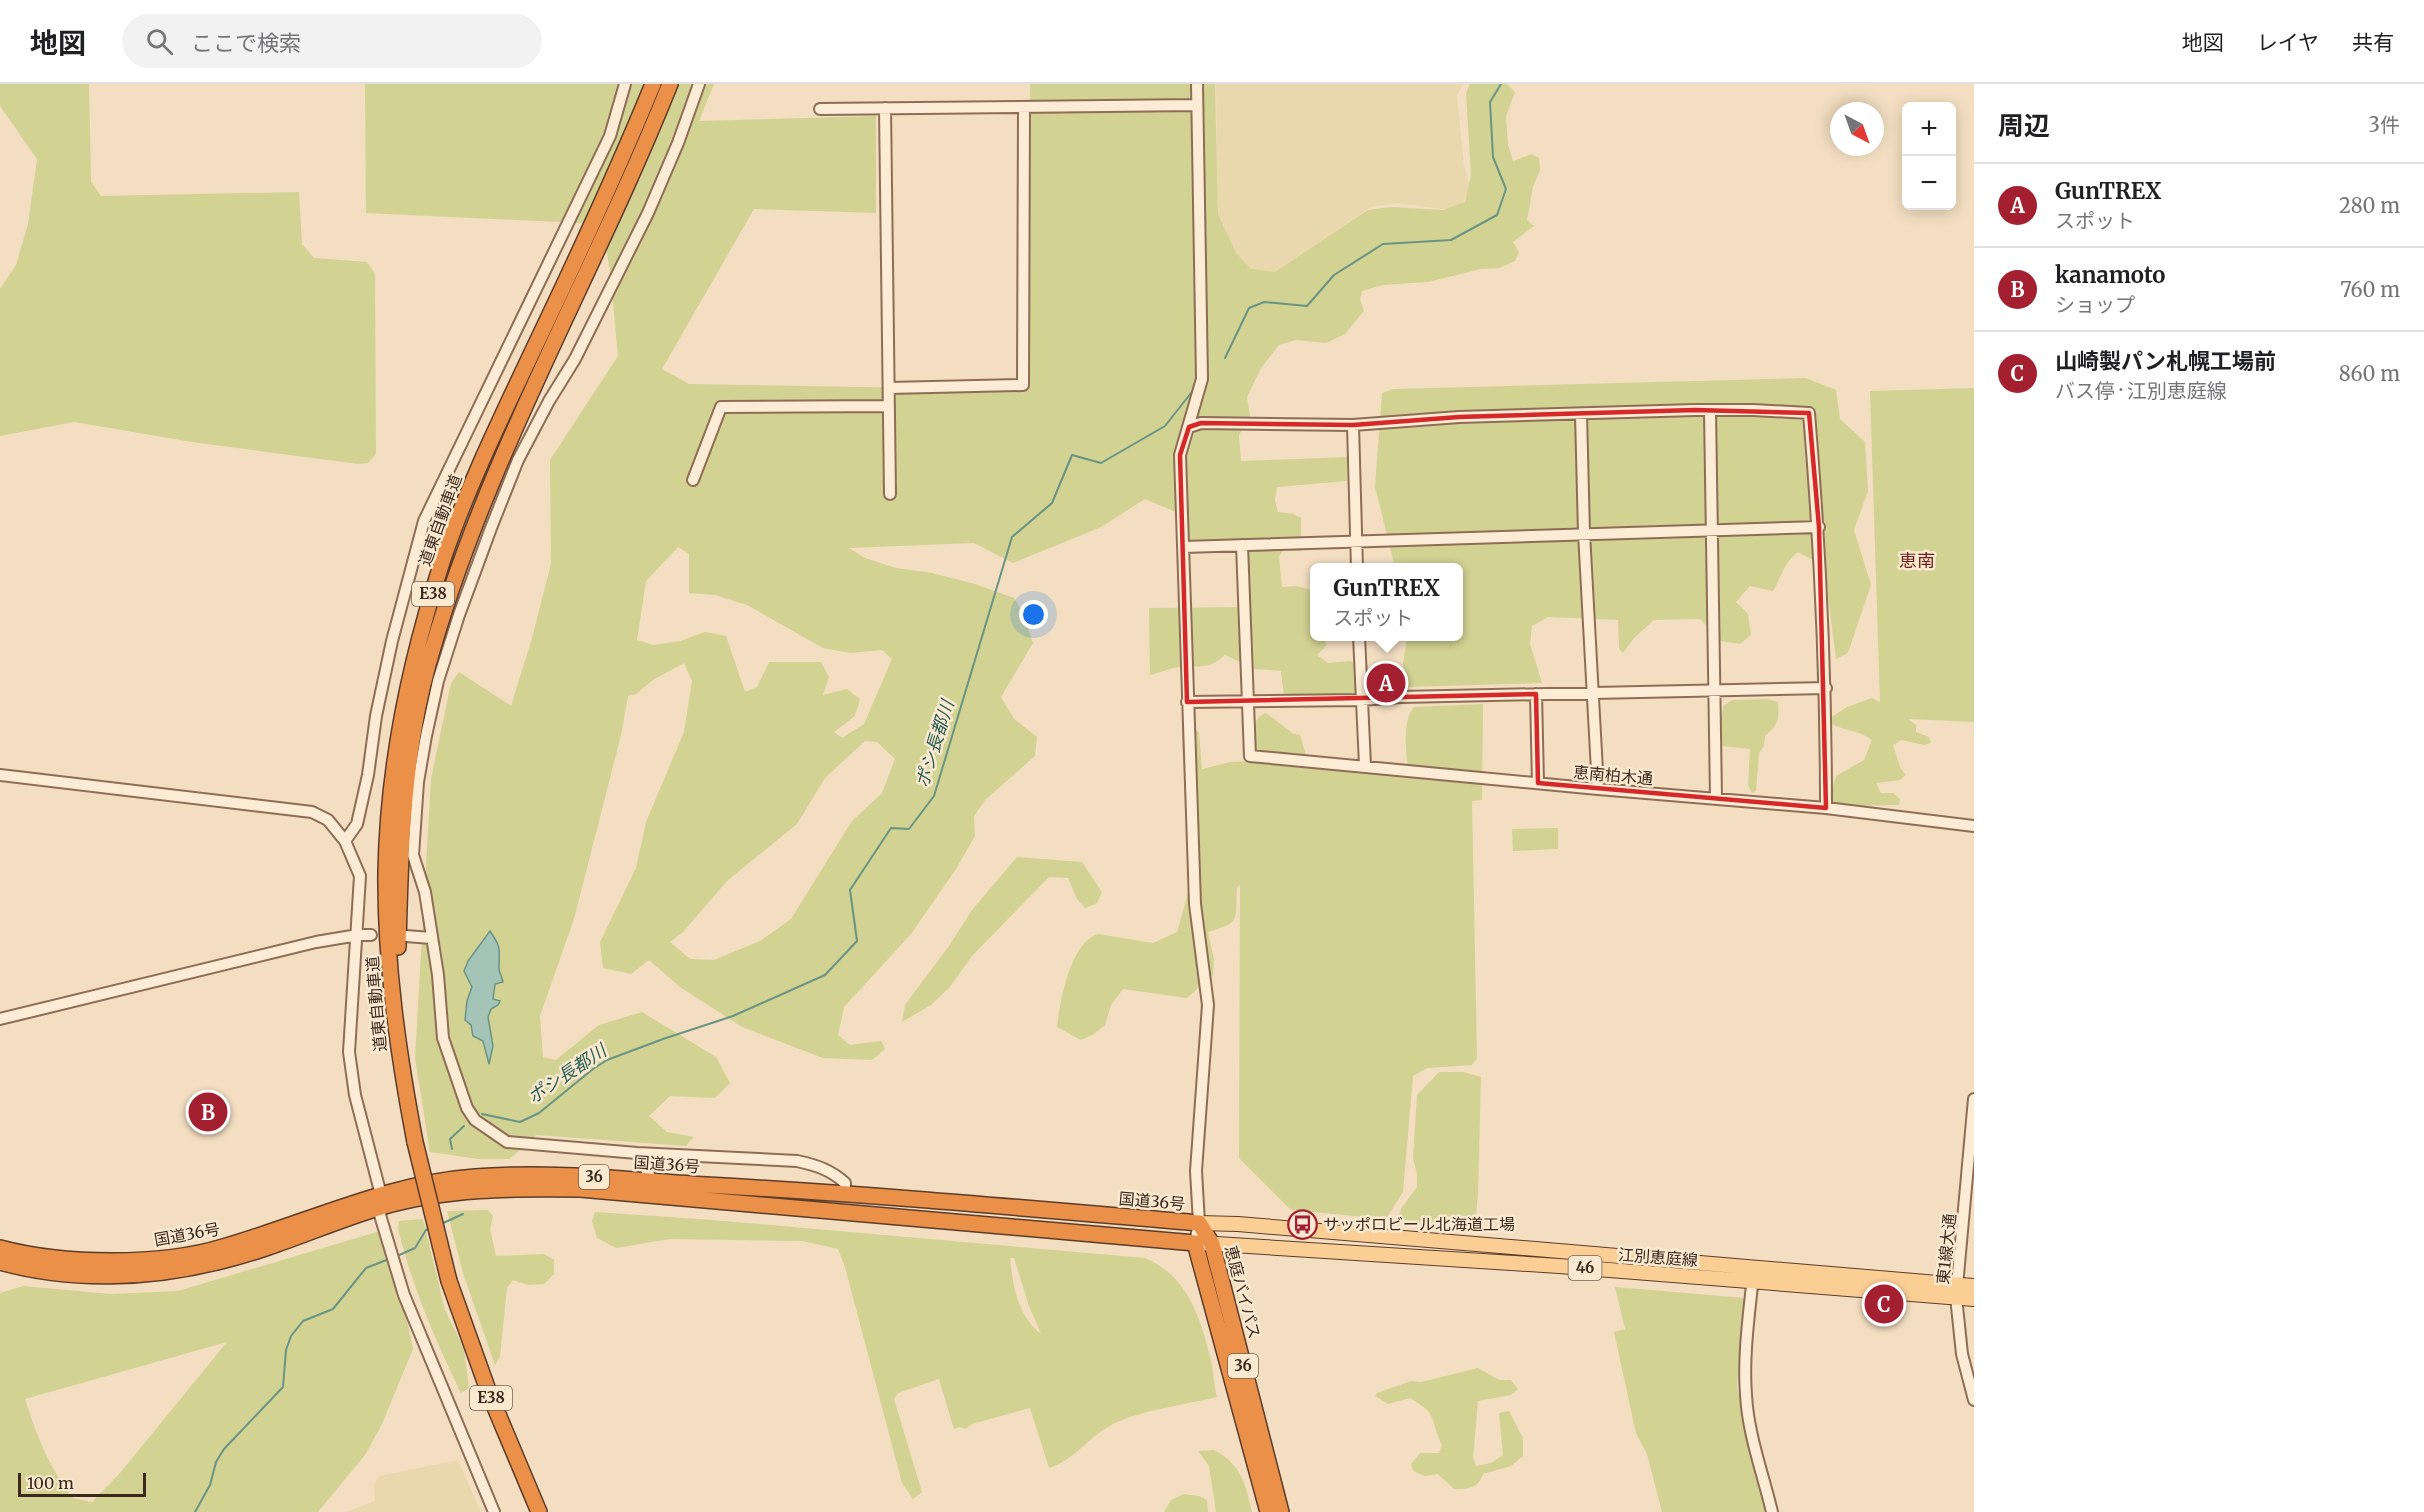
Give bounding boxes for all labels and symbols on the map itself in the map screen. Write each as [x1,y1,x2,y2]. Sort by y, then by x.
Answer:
north arrow [1830,102,1884,156]
street label: 道東自動車道 [414,471,466,569]
district label: 恵南 [1899,549,1935,572]
road number: E38 [412,582,454,606]
your location [1019,600,1048,629]
pin: A [1366,660,1406,706]
water label: ポシ長都川 [910,696,959,790]
street label: 恵南柏木通 [1572,762,1654,788]
street label: 道東自動車道 [362,955,390,1053]
water label: ポシ長都川 [523,1038,612,1108]
pin: B [188,1090,228,1134]
street label: 国道36号 [633,1152,701,1176]
road number: 36 [579,1165,609,1189]
street label: 国道36号 [1118,1188,1186,1214]
bus stop icon: サッポロビール北海道工場 [1286,1208,1318,1240]
street label: 東1線大通 [1932,1213,1960,1285]
place label: サッポロビール北海道工場 [1323,1214,1515,1234]
street label: 国道36号 [152,1218,222,1250]
street label: 恵庭バイパス [1221,1243,1265,1341]
street label: 江別恵庭線 [1617,1244,1699,1270]
road number: 46 [1568,1256,1602,1280]
pin: C [1864,1282,1904,1326]
road number: 36 [1228,1354,1258,1378]
road number: E38 [470,1386,512,1410]
scale bar [18,1470,146,1498]

